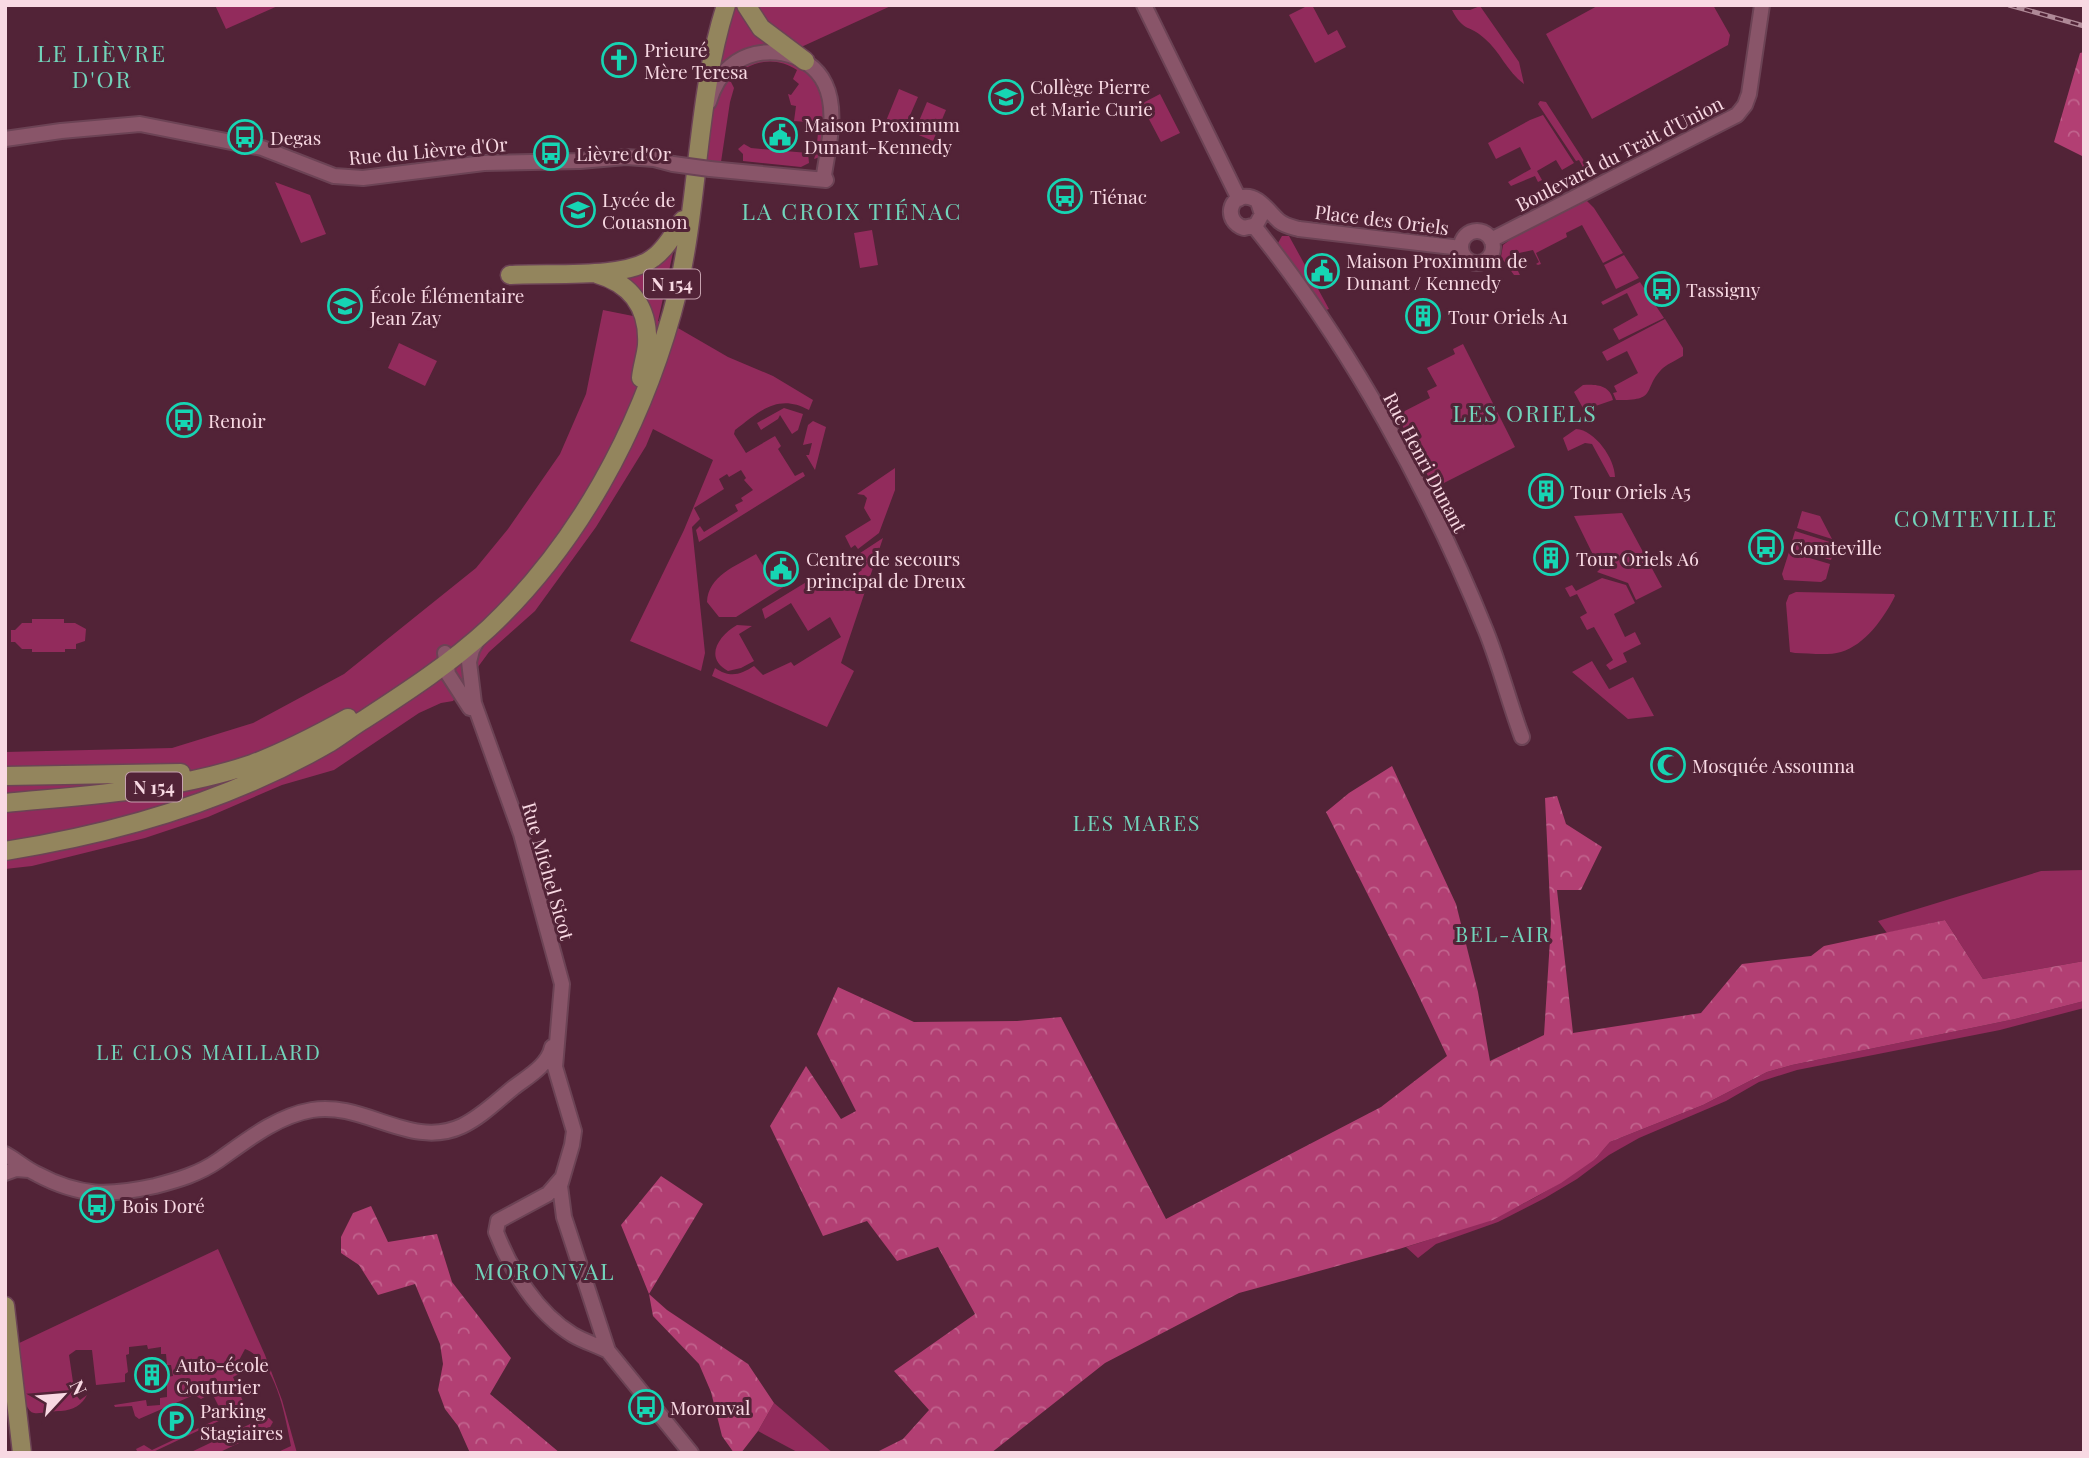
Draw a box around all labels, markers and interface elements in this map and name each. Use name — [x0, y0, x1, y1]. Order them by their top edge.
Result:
place label: Prieuré Mère Teresa — [644, 36, 749, 84]
district label: LE LIÈVRE D'OR — [37, 37, 167, 94]
church icon: Prieuré Mère Teresa — [600, 41, 638, 79]
place label: Collège Pierre et Marie Curie — [1030, 73, 1153, 121]
school or university icon: Collège Pierre et Marie Curie — [987, 78, 1025, 116]
street label: Boulevard du Trait d'Union — [1511, 89, 1728, 217]
place label: Maison Proximum Dunant-Kennedy — [804, 111, 960, 159]
public building icon: Maison Proximum Dunant-Kennedy — [761, 116, 799, 154]
bus stop icon: Degas — [226, 118, 264, 156]
place label: Degas — [270, 124, 321, 150]
street label: Rue du Lièvre d'Or — [347, 130, 509, 170]
bus stop icon: Lièvre d'Or — [532, 134, 570, 172]
place label: Lièvre d'Or — [576, 140, 672, 166]
bus stop icon: Tiénac — [1046, 177, 1084, 215]
place label: Tiénac — [1090, 183, 1147, 209]
place label: Lycée de Couasnon — [602, 186, 688, 234]
school or university icon: Lycée de Couasnon — [559, 191, 597, 229]
district label: LA CROIX TIÉNAC — [742, 195, 962, 226]
street label: Place des Oriels — [1313, 198, 1451, 240]
place label: Maison Proximum de Dunant / Kennedy — [1346, 247, 1527, 295]
public building icon: Maison Proximum de Dunant / Kennedy — [1303, 252, 1341, 290]
road number: N 154 — [644, 270, 700, 298]
bus stop icon: Tassigny — [1643, 270, 1681, 308]
place label: Tassigny — [1686, 276, 1761, 302]
place label: École Élémentaire Jean Zay — [369, 282, 524, 330]
school or university icon: École Élémentaire Jean Zay — [326, 287, 364, 325]
building icon: Tour Oriels A1 — [1404, 297, 1442, 335]
place label: Tour Oriels A1 — [1448, 303, 1568, 329]
street label: Rue Henri Dunant — [1378, 387, 1474, 537]
district label: LES ORIELS — [1452, 397, 1598, 428]
bus stop icon: Renoir — [165, 401, 203, 439]
place label: Renoir — [208, 407, 266, 433]
building icon: Tour Oriels A5 — [1527, 472, 1565, 510]
place label: Tour Oriels A5 — [1570, 478, 1691, 504]
district label: COMTEVILLE — [1894, 502, 2058, 533]
bus stop icon: Comteville — [1747, 528, 1785, 566]
place label: Comteville — [1790, 534, 1882, 560]
building icon: Tour Oriels A6 — [1532, 539, 1570, 577]
place label: Centre de secours principal de Dreux — [806, 545, 966, 593]
place label: Tour Oriels A6 — [1576, 545, 1699, 571]
public building icon: Centre de secours principal de Dreux — [762, 550, 800, 588]
mosque icon: Mosquée Assounna — [1649, 746, 1687, 784]
place label: Mosquée Assounna — [1692, 752, 1855, 778]
road number: N 154 — [126, 772, 182, 802]
street label: Rue Michel Sicot — [517, 799, 581, 943]
district label: LES MARES — [1073, 808, 1201, 836]
district label: BEL-AIR — [1455, 919, 1551, 947]
district label: LE CLOS MAILLARD — [96, 1037, 322, 1065]
bus stop icon: Bois Doré — [78, 1186, 116, 1224]
place label: Bois Doré — [122, 1192, 205, 1218]
district label: MORONVAL — [474, 1255, 616, 1286]
place label: Auto-école Couturier — [175, 1351, 269, 1399]
building icon: Auto-école Couturier — [133, 1356, 171, 1394]
north arrow — [28, 1360, 98, 1430]
text: N — [64, 1375, 94, 1399]
bus stop icon: Moronval — [627, 1388, 665, 1426]
place label: Moronval — [670, 1394, 751, 1420]
place label: Parking Stagiaires — [200, 1397, 283, 1445]
parking icon: Parking Stagiaires — [157, 1402, 195, 1440]

